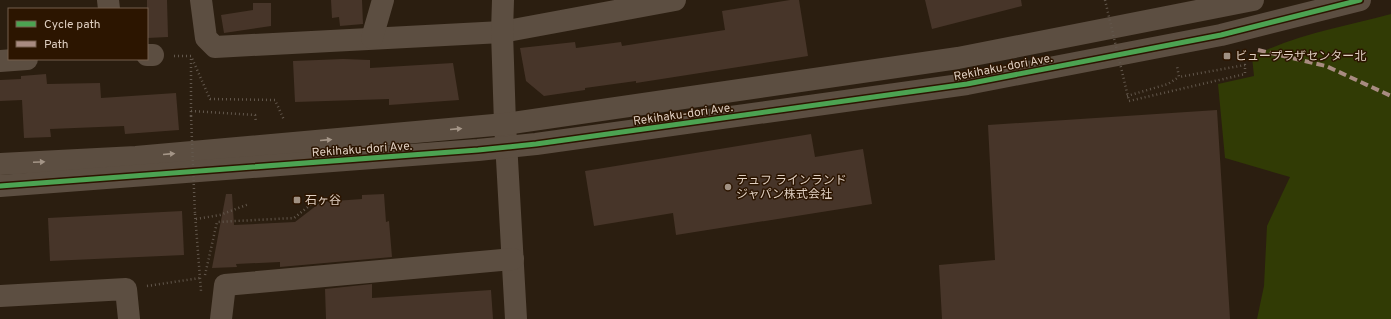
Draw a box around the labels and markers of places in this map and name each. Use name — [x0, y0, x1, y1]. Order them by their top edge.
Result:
place label: ビュープラザセンター北 — [1235, 49, 1366, 65]
marker: ビュープラザセンター北 — [1222, 51, 1232, 61]
place label: テュフ ラインランド ジャパン株式会社 — [736, 173, 847, 203]
marker: テュフ ラインランド ジャパン株式会社 — [723, 182, 733, 192]
place label: 石ヶ谷 — [305, 193, 341, 209]
marker: 石ヶ谷 — [292, 195, 302, 205]

